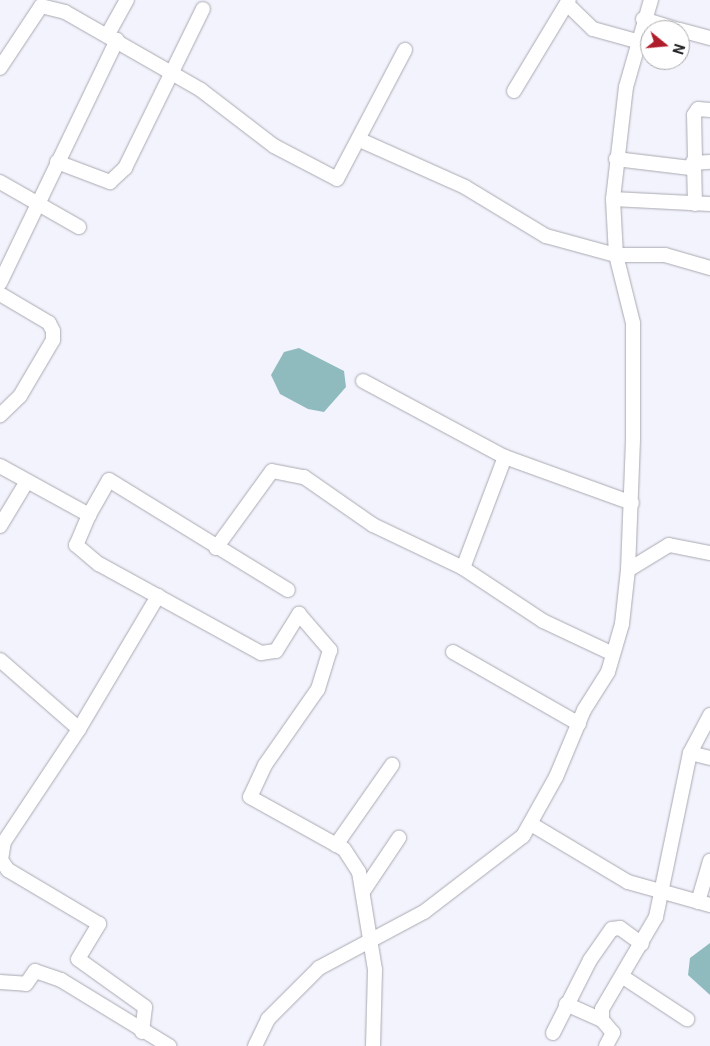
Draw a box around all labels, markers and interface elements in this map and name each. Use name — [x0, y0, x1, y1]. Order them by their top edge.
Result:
north arrow — [640, 20, 690, 70]
text: N — [669, 42, 687, 56]

